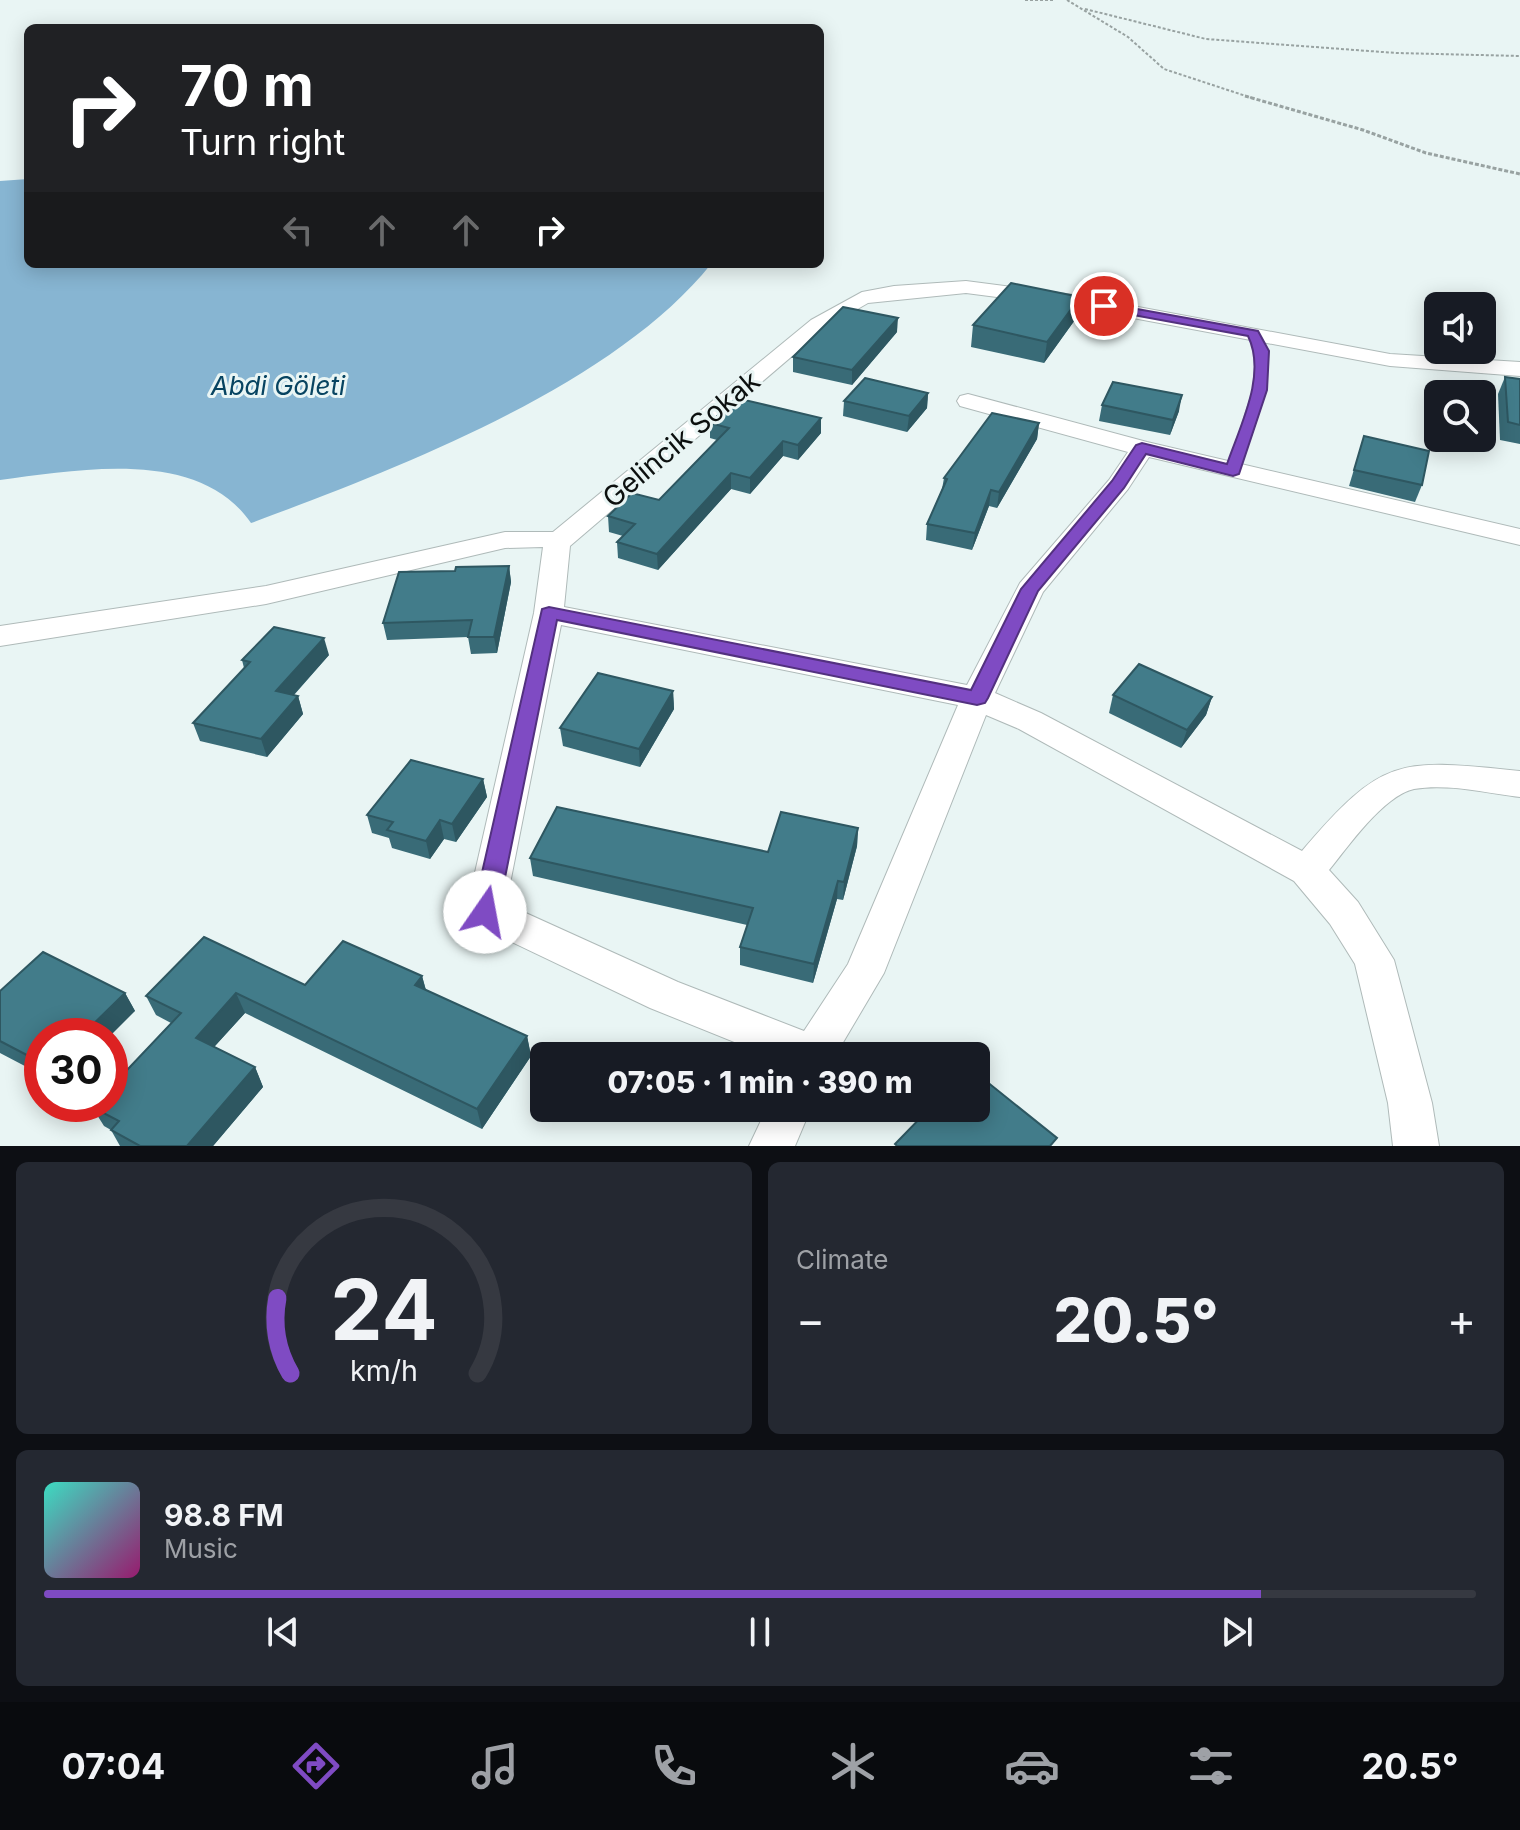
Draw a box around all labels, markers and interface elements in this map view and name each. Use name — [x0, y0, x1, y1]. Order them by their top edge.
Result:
text: 70 m — [180, 52, 314, 120]
icon: right — [48, 56, 152, 160]
text: Turn right — [180, 120, 345, 164]
icon: left — [276, 208, 320, 252]
icon: ahead — [360, 208, 404, 252]
icon: ahead — [444, 208, 488, 252]
icon: right — [528, 208, 572, 252]
pin — [1070, 272, 1138, 340]
icon: arrive — [1082, 284, 1126, 328]
map controls — [1424, 292, 1496, 452]
button: sound — [1424, 292, 1496, 364]
street label: Gelincik Sokak — [596, 363, 766, 515]
water label: Abdi Göleti — [210, 370, 346, 401]
button: search — [1424, 380, 1496, 452]
position arrow — [443, 870, 527, 954]
speed limit sign: 30 — [24, 1018, 128, 1122]
text: 07:05 · 1 min · 390 m — [608, 1064, 912, 1100]
text: Climate — [796, 1244, 888, 1275]
text: 24 — [330, 1259, 438, 1360]
text: 20.5° — [1053, 1284, 1219, 1356]
text: − — [796, 1293, 825, 1347]
text: + — [1447, 1293, 1476, 1347]
text: km/h — [350, 1353, 418, 1388]
text: 98.8 FM — [164, 1497, 284, 1533]
text: Music — [164, 1533, 238, 1564]
icon: previous — [261, 1610, 305, 1654]
icon: pause — [738, 1610, 782, 1654]
icon: next — [1215, 1610, 1259, 1654]
icon: directions — [288, 1738, 344, 1794]
icon: music — [467, 1738, 523, 1794]
icon: phone — [646, 1738, 702, 1794]
icon: climate — [825, 1738, 881, 1794]
icon: car — [1004, 1738, 1060, 1794]
icon: filters — [1183, 1738, 1239, 1794]
text: 07:04 — [61, 1744, 165, 1788]
text: 20.5° — [1361, 1744, 1458, 1788]

